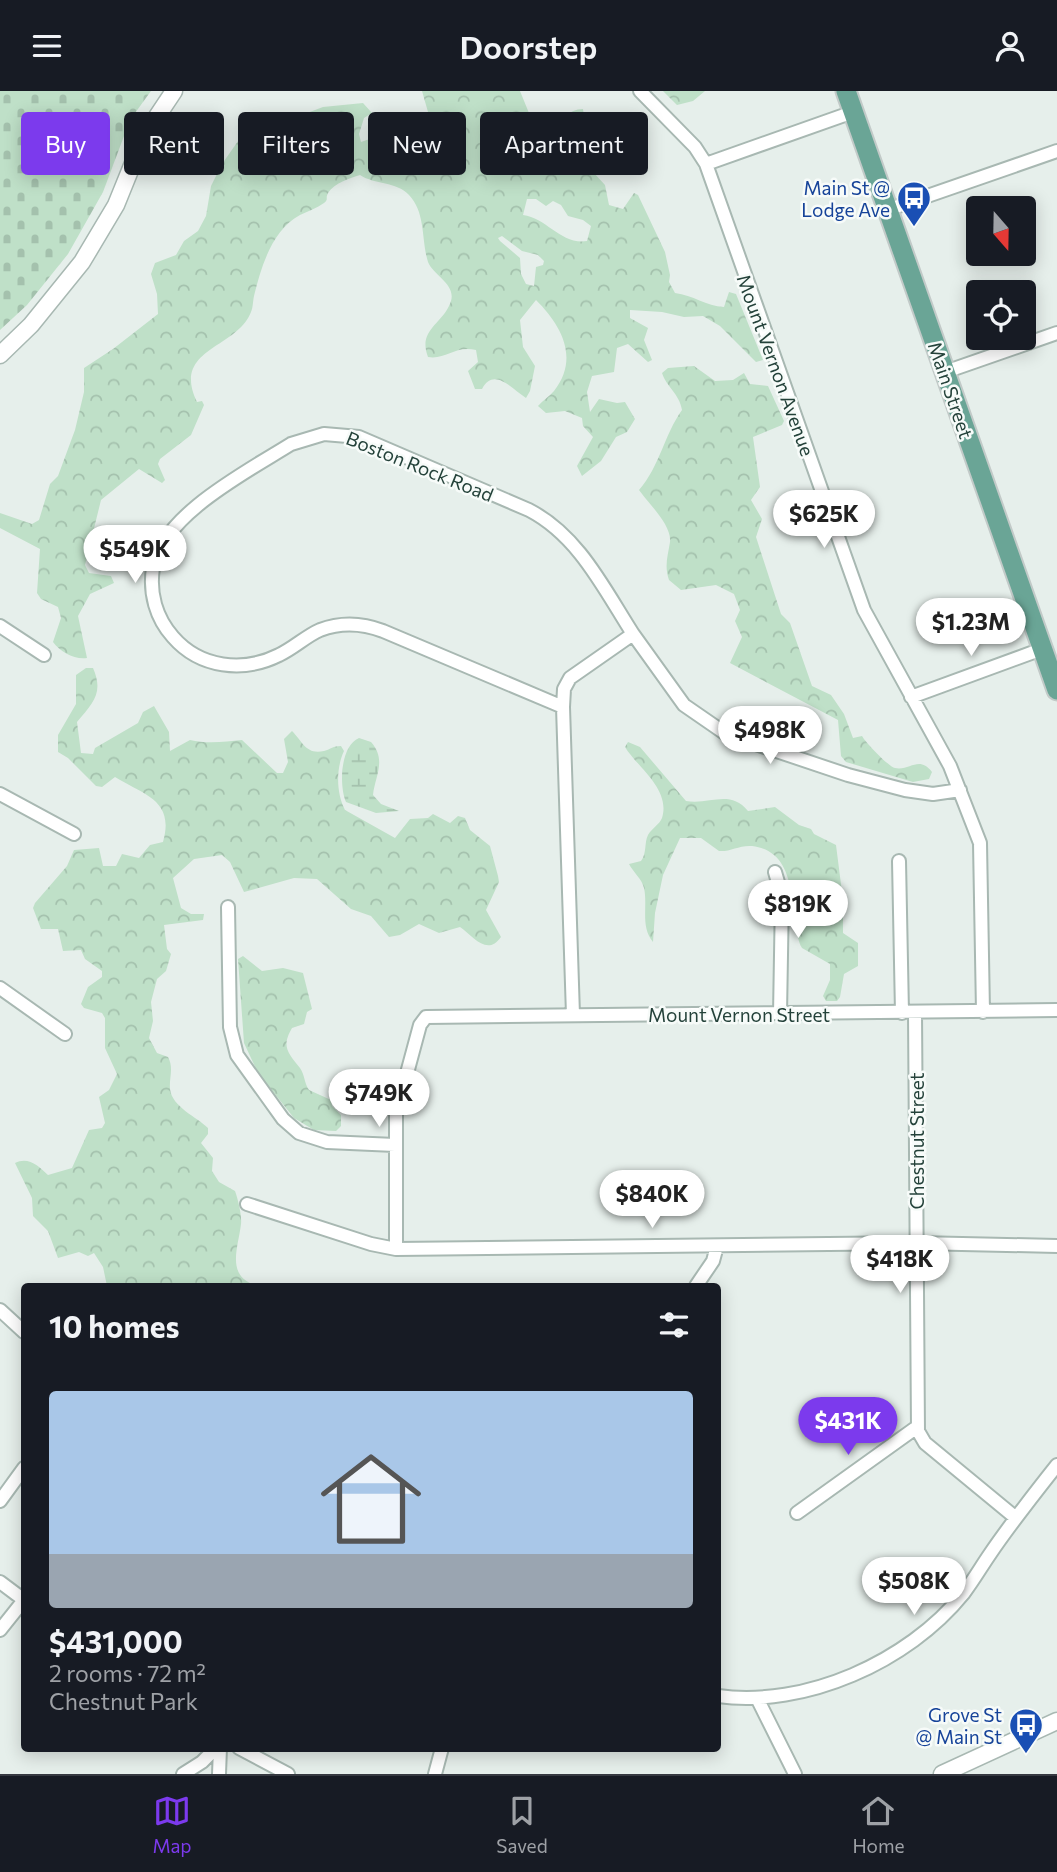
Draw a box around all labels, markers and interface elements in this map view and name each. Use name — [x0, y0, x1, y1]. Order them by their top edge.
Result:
text: Doorstep — [460, 26, 598, 66]
icon: menu — [28, 27, 66, 65]
icon: person — [991, 27, 1029, 65]
chip: Buy — [21, 112, 110, 175]
chip: Rent — [124, 112, 224, 175]
chip: Filters — [238, 112, 354, 175]
chip: New — [368, 112, 466, 175]
chip: Apartment — [480, 112, 648, 175]
place label: Main St @ Lodge Ave — [801, 176, 890, 221]
bus stop icon: Main St @ Lodge Ave — [895, 179, 933, 228]
north arrow — [966, 196, 1036, 266]
map controls — [966, 196, 1036, 350]
street label: Mount Vernon Avenue — [732, 271, 820, 459]
button: locate — [966, 280, 1036, 350]
street label: Main Street — [924, 338, 978, 442]
street label: Boston Rock Road — [343, 426, 497, 506]
pin: $625K — [775, 491, 873, 550]
text: $625K — [789, 499, 859, 527]
pin: $549K — [86, 525, 184, 585]
text: $549K — [100, 534, 171, 562]
pin: $1.23M — [914, 599, 1028, 658]
text: $1.23M — [932, 607, 1010, 635]
pin: $498K — [721, 707, 819, 766]
text: $498K — [734, 715, 806, 743]
pin: $819K — [749, 881, 847, 940]
text: $819K — [764, 889, 832, 917]
street label: Mount Vernon Street — [648, 1003, 830, 1026]
pin: $749K — [330, 1069, 428, 1129]
street label: Chestnut Street — [905, 1072, 928, 1209]
text: $749K — [345, 1078, 413, 1106]
pin: $840K — [603, 1171, 701, 1230]
text: $840K — [616, 1179, 688, 1207]
pin: $418K — [851, 1235, 949, 1295]
text: $418K — [866, 1244, 934, 1272]
icon: filters — [655, 1306, 693, 1344]
text: 10 homes — [49, 1307, 179, 1344]
pin: $431K — [799, 1397, 897, 1457]
text: $431K — [814, 1406, 882, 1434]
icon: home — [308, 1436, 434, 1562]
pin: $508K — [865, 1557, 963, 1617]
text: $508K — [878, 1566, 950, 1594]
text: $431,000 — [49, 1622, 183, 1659]
text: 2 rooms · 72 m² — [49, 1659, 206, 1687]
text: Chestnut Park — [49, 1687, 198, 1715]
place label: Grove St @ Main St — [916, 1703, 1002, 1748]
bus stop icon: Grove St @ Main St — [1007, 1706, 1045, 1755]
tab: Map — [152, 1792, 192, 1857]
tab: Saved — [496, 1792, 548, 1857]
tab: Home — [852, 1792, 905, 1857]

